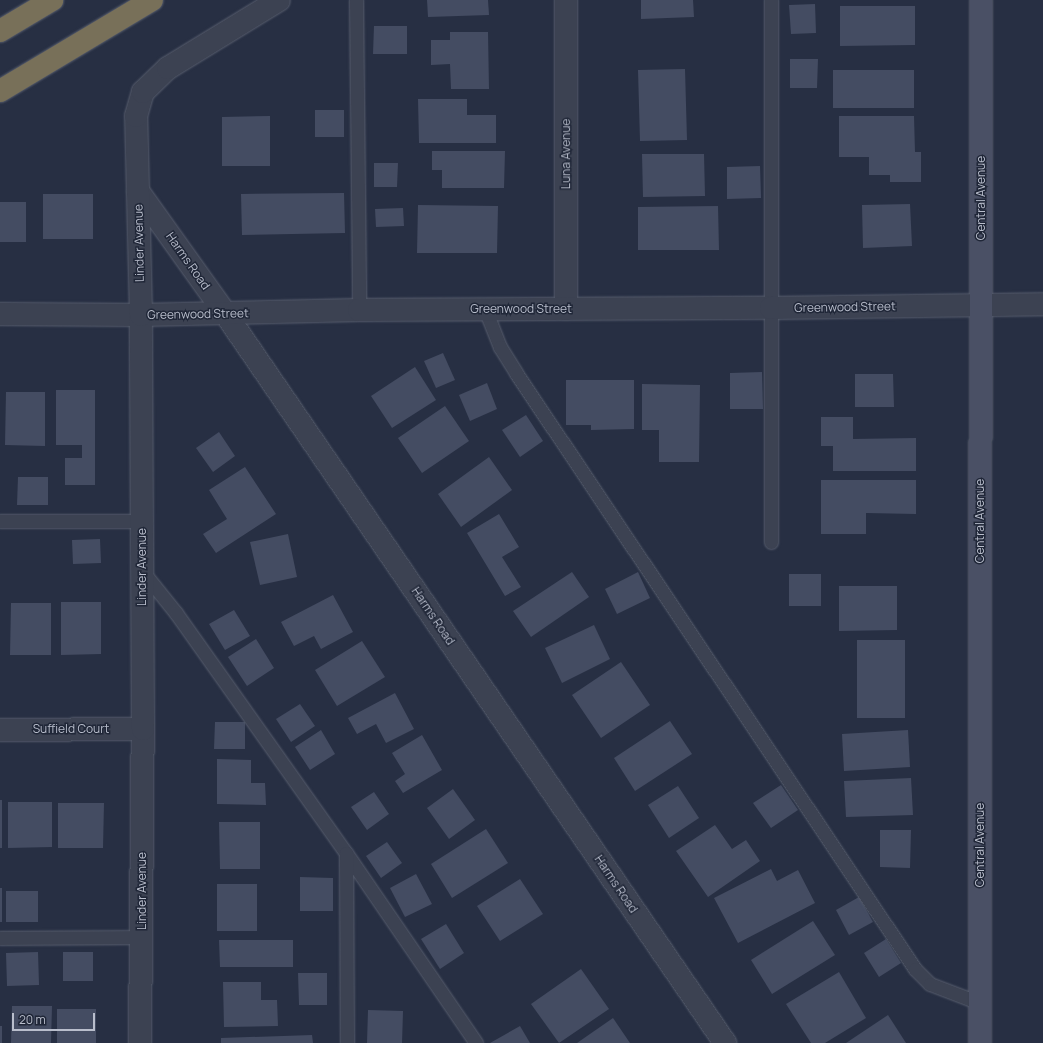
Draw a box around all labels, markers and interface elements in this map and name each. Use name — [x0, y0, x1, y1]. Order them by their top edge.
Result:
street label: Luna Avenue — [559, 119, 573, 189]
street label: Central Avenue — [974, 156, 988, 240]
street label: Linder Avenue — [131, 204, 147, 282]
street label: Harms Road — [163, 230, 213, 292]
street label: Greenwood Street — [794, 299, 896, 315]
street label: Greenwood Street — [470, 302, 572, 316]
street label: Greenwood Street — [147, 306, 249, 322]
street label: Central Avenue — [973, 479, 987, 563]
street label: Linder Avenue — [135, 528, 149, 606]
street label: Harms Road — [408, 584, 458, 648]
street label: Suffield Court — [33, 722, 109, 736]
street label: Central Avenue — [973, 803, 987, 887]
street label: Linder Avenue — [135, 852, 149, 930]
street label: Harms Road — [591, 852, 641, 916]
scale bar — [14, 1005, 97, 1031]
text: 20 m — [19, 1011, 46, 1028]

